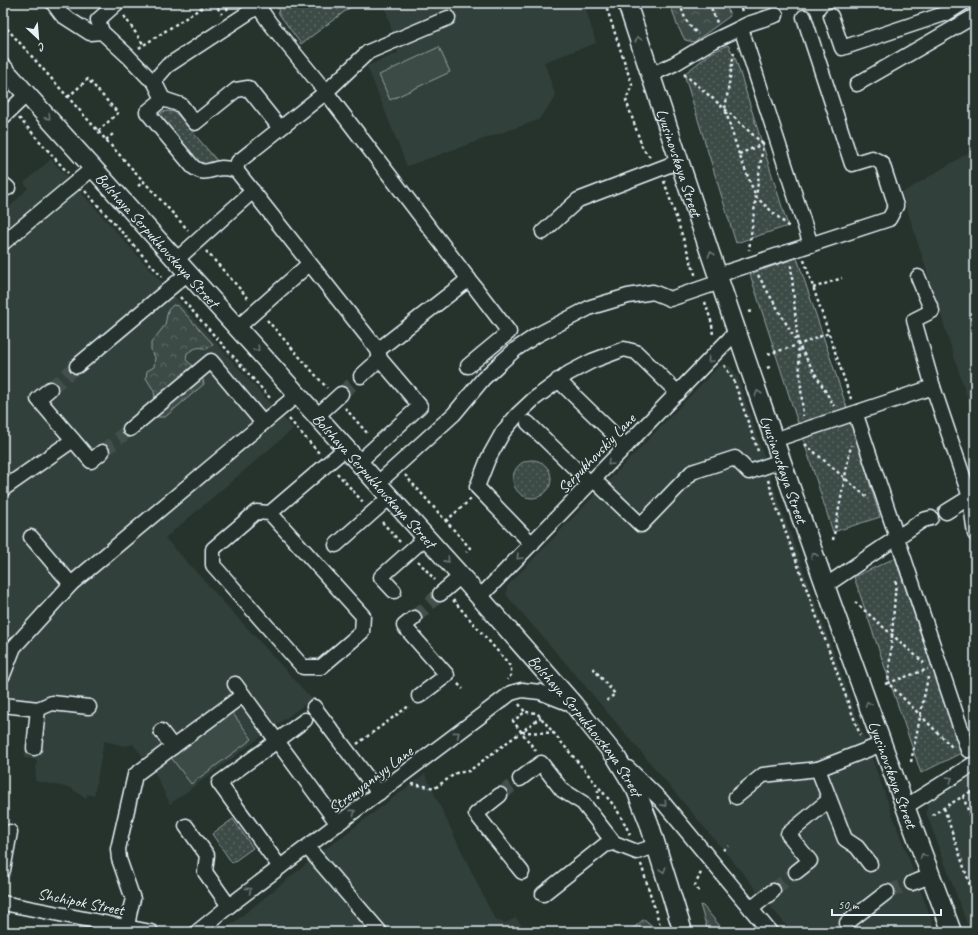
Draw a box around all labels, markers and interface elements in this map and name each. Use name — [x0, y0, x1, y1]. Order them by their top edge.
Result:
north arrow — [18, 18, 58, 58]
one-way arrow — [635, 36, 643, 43]
text: С — [35, 40, 48, 55]
street label: Lyusinovskaya Street — [651, 106, 707, 221]
one-way arrow — [43, 113, 50, 120]
street label: Bolshaya Serpukhovskaya Street — [91, 168, 225, 314]
one-way arrow — [707, 251, 716, 258]
one-way arrow — [252, 344, 259, 352]
one-way arrow — [707, 355, 714, 362]
one-way arrow — [754, 390, 762, 397]
street label: Serpukhovskiy Lane — [553, 408, 641, 498]
street label: Bolshaya Serpukhovskaya Street — [308, 409, 442, 555]
street label: Lyusinovskaya Street — [755, 413, 812, 528]
one-way arrow — [607, 458, 614, 466]
one-way arrow — [516, 552, 524, 560]
one-way arrow — [811, 552, 819, 559]
one-way arrow — [442, 555, 450, 563]
street label: Bolshaya Serpukhovskaya Street — [524, 651, 647, 802]
one-way arrow — [864, 701, 872, 708]
street label: Lyusinovskaya Street — [864, 718, 922, 833]
one-way arrow — [453, 731, 460, 739]
street label: Stremyannyy Lane — [324, 740, 418, 818]
one-way arrow — [946, 776, 953, 784]
one-way arrow — [659, 799, 666, 807]
one-way arrow — [349, 810, 356, 817]
one-way arrow — [920, 853, 928, 860]
one-way arrow — [658, 866, 667, 873]
street label: Shchipok Street — [36, 884, 127, 920]
one-way arrow — [245, 888, 252, 895]
scale bar — [832, 891, 941, 917]
text: 50 m — [838, 897, 860, 913]

